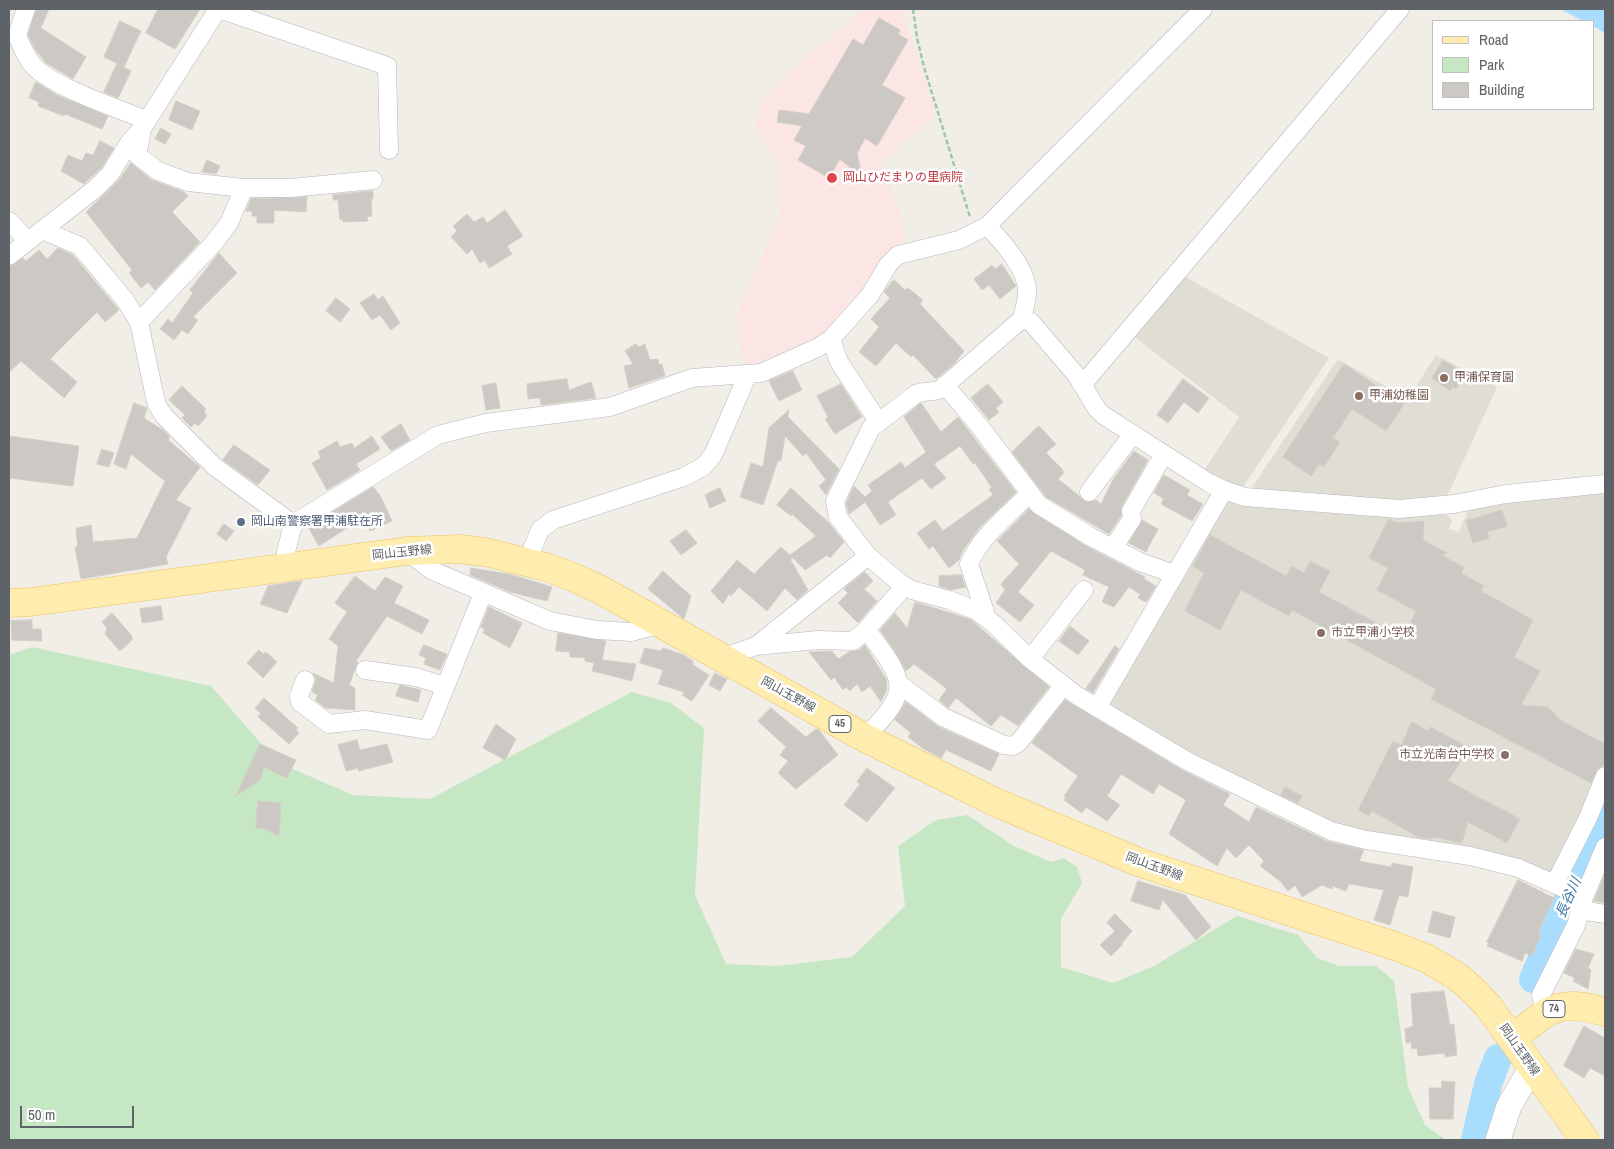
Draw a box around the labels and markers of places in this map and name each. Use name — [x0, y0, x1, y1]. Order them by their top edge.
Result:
marker: 岡山ひだまりの里病院 — [825, 171, 839, 185]
place label: 岡山ひだまりの里病院 — [843, 171, 963, 185]
place label: 甲浦保育園 — [1454, 371, 1514, 385]
marker: 甲浦保育園 — [1438, 372, 1450, 384]
place label: 甲浦幼稚園 — [1369, 389, 1429, 403]
marker: 甲浦幼稚園 — [1353, 390, 1365, 402]
place label: 岡山南警察署甲浦駐在所 — [251, 515, 383, 529]
marker: 岡山南警察署甲浦駐在所 — [235, 516, 247, 528]
place label: 市立甲浦小学校 — [1331, 626, 1415, 640]
marker: 市立甲浦小学校 — [1315, 627, 1327, 639]
place label: 市立光南台中学校 — [1399, 748, 1495, 762]
marker: 市立光南台中学校 — [1499, 749, 1511, 761]

